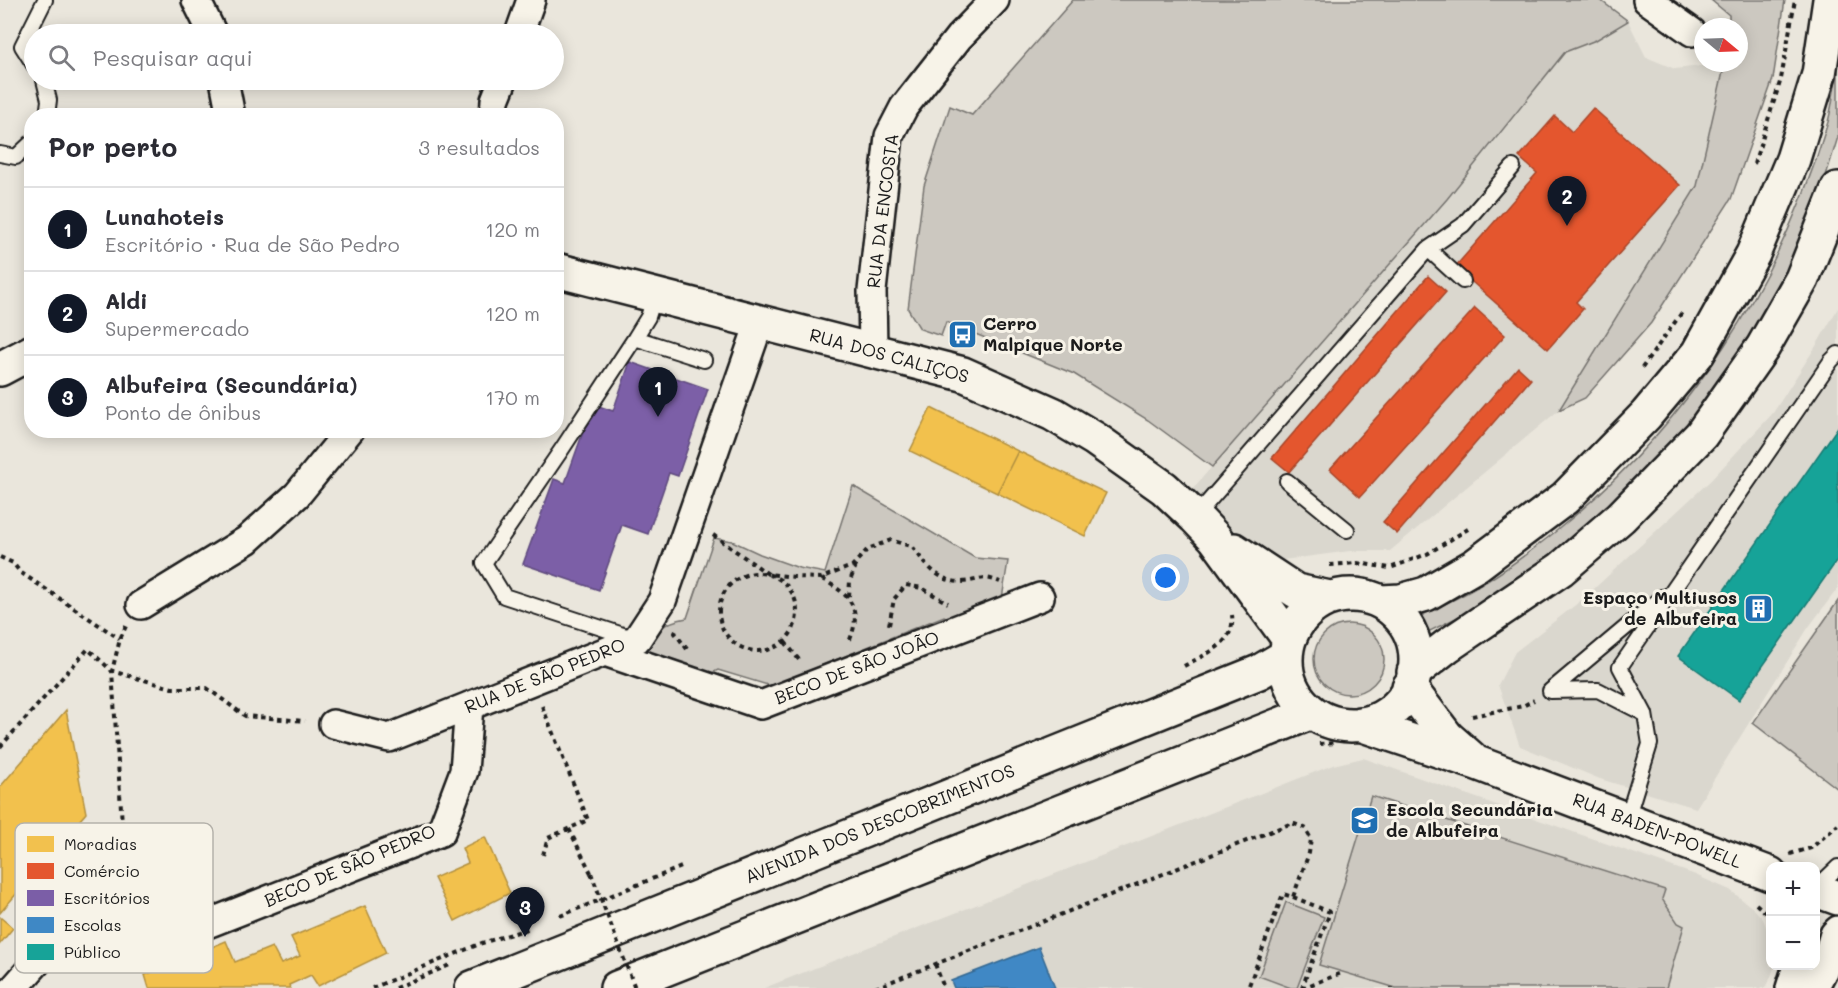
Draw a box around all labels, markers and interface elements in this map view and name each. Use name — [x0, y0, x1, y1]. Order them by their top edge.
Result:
north arrow — [1694, 18, 1748, 72]
search box — [24, 24, 564, 90]
icon: search — [45, 41, 78, 74]
text: Pesquisar aqui — [93, 43, 253, 72]
text: Por perto — [48, 130, 177, 164]
street label: RUA DA ENCOSTA — [861, 132, 903, 290]
text: 3 resultados — [418, 134, 540, 160]
pin: 2 — [1548, 176, 1586, 226]
text: Lunahoteis — [105, 202, 224, 231]
text: 1 — [63, 216, 72, 242]
text: 120 m — [485, 216, 540, 242]
text: Escritório · Rua de São Pedro — [105, 231, 400, 257]
text: Aldi — [105, 286, 148, 315]
text: 2 — [62, 300, 73, 326]
text: 120 m — [485, 300, 540, 326]
place label: Cerro Malpique Norte — [983, 311, 1123, 356]
text: Supermercado — [105, 315, 249, 341]
bus stop icon: Cerro Malpique Norte — [946, 318, 978, 350]
street label: RUA DOS CALIÇOS — [807, 322, 972, 388]
pin: 1 — [638, 368, 678, 417]
text: Albufeira (Secundária) — [105, 370, 357, 399]
text: 3 — [62, 384, 74, 410]
text: 170 m — [485, 384, 540, 410]
text: Ponto de ônibus — [105, 399, 261, 425]
your location — [1151, 563, 1180, 592]
place label: Espaço Multiusos de Albufeira — [1583, 585, 1737, 630]
building icon: Espaço Multiusos de Albufeira — [1742, 592, 1774, 624]
street label: BECO DE SÃO JOÃO — [771, 625, 942, 710]
street label: RUA DE SÃO PEDRO — [461, 632, 629, 718]
street label: AVENIDA DOS DESCOBRIMENTOS — [741, 758, 1018, 888]
street label: RUA BADEN-POWELL — [1569, 787, 1746, 874]
place label: Escola Secundária de Albufeira — [1386, 797, 1553, 842]
school or university icon: Escola Secundária de Albufeira — [1349, 804, 1381, 836]
street label: BECO DE SÃO PEDRO — [260, 818, 439, 912]
legend — [15, 823, 213, 973]
text: Moradias — [64, 833, 137, 854]
text: Comércio — [64, 860, 139, 881]
map controls — [1766, 862, 1820, 970]
button: + — [1766, 862, 1820, 916]
text: Escritórios — [64, 887, 150, 908]
pin: 3 — [506, 888, 544, 937]
text: Escolas — [64, 914, 122, 935]
button: − — [1766, 916, 1820, 970]
text: Público — [64, 941, 121, 962]

